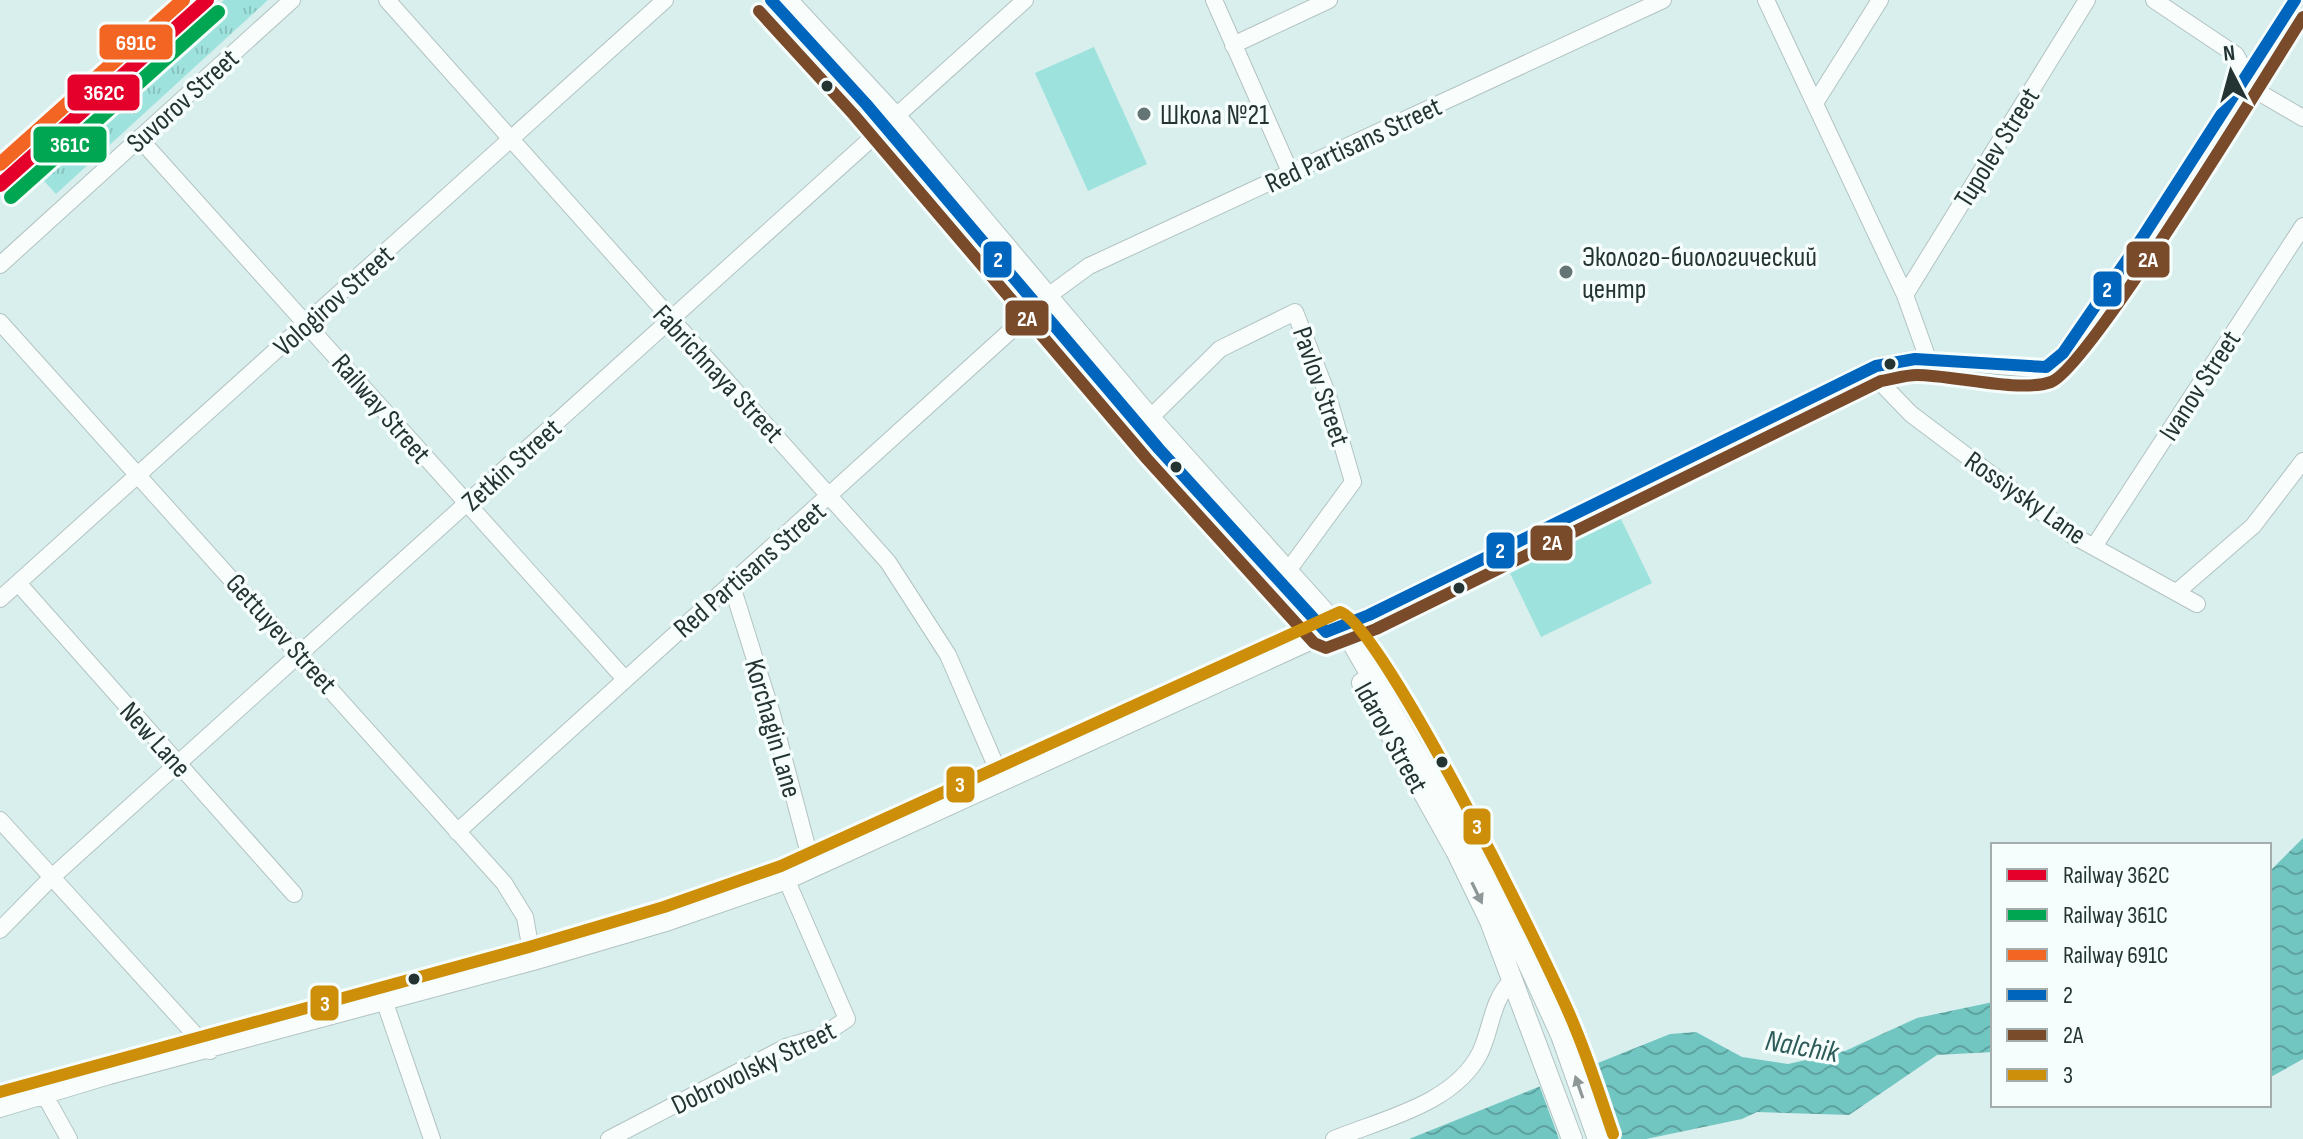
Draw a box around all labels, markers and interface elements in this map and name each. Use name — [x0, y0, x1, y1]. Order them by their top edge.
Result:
line badge: 691С — [98, 23, 174, 61]
text: 691С — [116, 30, 156, 57]
north arrow — [2191, 32, 2271, 112]
text: N — [2222, 40, 2236, 68]
street label: Suvorov Street — [120, 42, 246, 160]
line badge: 362С — [66, 73, 141, 112]
unlabelled marker — [819, 78, 835, 94]
text: 362С — [83, 80, 125, 107]
street label: Tupolev Street — [1948, 82, 2047, 214]
street label: Red Partisans Street — [1260, 90, 1447, 201]
place label: Школа №21 — [1160, 99, 1269, 132]
marker: Школа №21 — [1135, 105, 1153, 123]
line badge: 361С — [32, 125, 108, 164]
text: 361С — [50, 132, 90, 159]
street label: Vologirov Street — [267, 239, 401, 364]
line badge: 2 — [982, 240, 1013, 279]
line badge: 2А — [2125, 240, 2171, 279]
place label: Эколого-биологический центр — [1582, 241, 1817, 306]
text: 2 — [993, 247, 1003, 274]
text: 2А — [2138, 247, 2159, 274]
marker: Эколого-биологический центр — [1557, 263, 1575, 281]
line badge: 2 — [2092, 270, 2123, 308]
text: 2 — [2102, 277, 2112, 304]
street label: Fabrichnaya Street — [646, 298, 790, 450]
line badge: 2А — [1004, 299, 1050, 337]
text: 2А — [1017, 306, 1038, 333]
street label: Pavlov Street — [1285, 323, 1356, 450]
street label: Ivanov Street — [2152, 325, 2248, 447]
street label: Railway Street — [324, 348, 437, 470]
unlabelled marker — [1882, 356, 1898, 372]
street label: Zetkin Street — [456, 412, 568, 518]
street label: Rossiysky Lane — [1958, 444, 2092, 552]
unlabelled marker — [1168, 459, 1184, 475]
street label: Red Partisans Street — [667, 495, 833, 645]
line badge: 2А — [1529, 524, 1574, 562]
text: 2А — [1542, 530, 1563, 557]
line badge: 2 — [1485, 531, 1516, 570]
text: 2 — [1495, 538, 1505, 565]
street label: Gettuyev Street — [218, 567, 343, 701]
unlabelled marker — [1451, 580, 1467, 596]
street label: Korchagin Lane — [737, 655, 808, 801]
street label: Idarov Street — [1347, 677, 1435, 799]
street label: New Lane — [113, 696, 197, 784]
unlabelled marker — [1434, 754, 1450, 770]
line badge: 3 — [945, 765, 976, 804]
text: 3 — [955, 772, 965, 799]
line badge: 3 — [1462, 807, 1492, 846]
text: 3 — [1472, 814, 1482, 841]
legend — [1991, 843, 2271, 1107]
text: Railway 362С — [2063, 861, 2170, 890]
one-way arrow — [1470, 882, 1483, 905]
text: Railway 361С — [2063, 901, 2168, 930]
text: Railway 691С — [2063, 941, 2168, 970]
unlabelled marker — [406, 971, 422, 987]
text: 2 — [2063, 981, 2073, 1010]
line badge: 3 — [309, 984, 340, 1022]
text: 3 — [320, 991, 330, 1018]
street label: Dobrovolsky Street — [666, 1014, 841, 1122]
text: 2А — [2063, 1021, 2084, 1050]
water label: Nalchik — [1762, 1023, 1842, 1071]
text: 3 — [2063, 1061, 2073, 1090]
one-way arrow — [1572, 1075, 1584, 1099]

